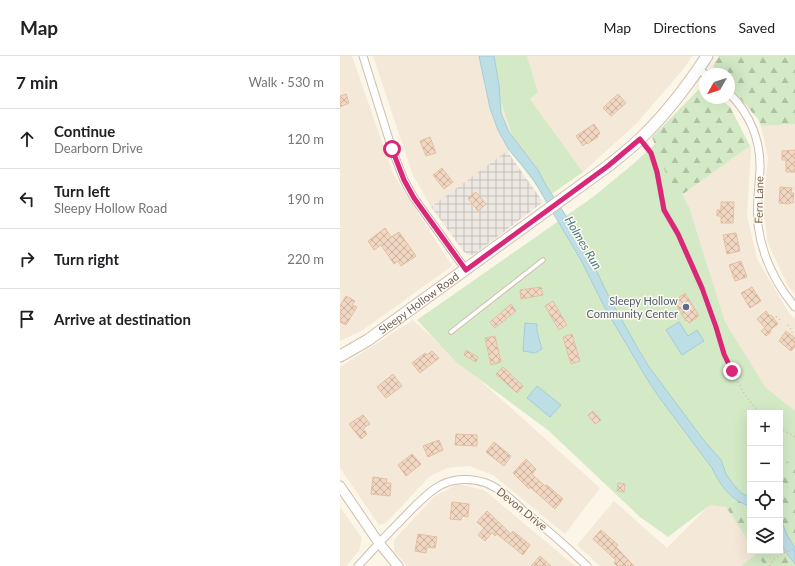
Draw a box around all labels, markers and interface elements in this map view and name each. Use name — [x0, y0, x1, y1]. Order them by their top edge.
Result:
text: Map — [20, 16, 58, 39]
text: Map — [604, 19, 631, 36]
text: Directions — [653, 19, 716, 36]
text: Saved — [738, 19, 775, 36]
north arrow — [699, 68, 735, 104]
text: 7 min — [16, 72, 58, 93]
text: Walk · 530 m — [248, 74, 324, 90]
text: Continue — [54, 122, 115, 140]
icon: ahead — [16, 128, 38, 150]
text: 120 m — [287, 131, 324, 147]
text: Dearborn Drive — [54, 140, 143, 156]
route start — [383, 140, 401, 158]
street label: Fern Lane — [752, 176, 765, 224]
text: Turn left — [54, 182, 110, 200]
icon: left — [16, 188, 38, 210]
text: 190 m — [287, 191, 324, 207]
text: Sleepy Hollow Road — [54, 200, 167, 216]
water label: Holmes Run — [562, 213, 605, 272]
icon: right — [16, 248, 38, 270]
text: Turn right — [54, 250, 119, 268]
text: 220 m — [287, 251, 324, 267]
street label: Sleepy Hollow Road — [376, 269, 461, 336]
place label: Sleepy Hollow Community Center — [587, 294, 678, 320]
marker: Sleepy Hollow Community Center — [681, 302, 691, 312]
icon: arrive — [16, 308, 38, 330]
text: Arrive at destination — [54, 310, 191, 328]
route end — [723, 362, 741, 380]
map controls — [747, 410, 783, 554]
button: + — [747, 410, 783, 446]
button: − — [747, 446, 783, 482]
button: locate — [747, 482, 783, 518]
street label: Devon Drive — [495, 484, 550, 533]
button: layers — [747, 518, 783, 554]

